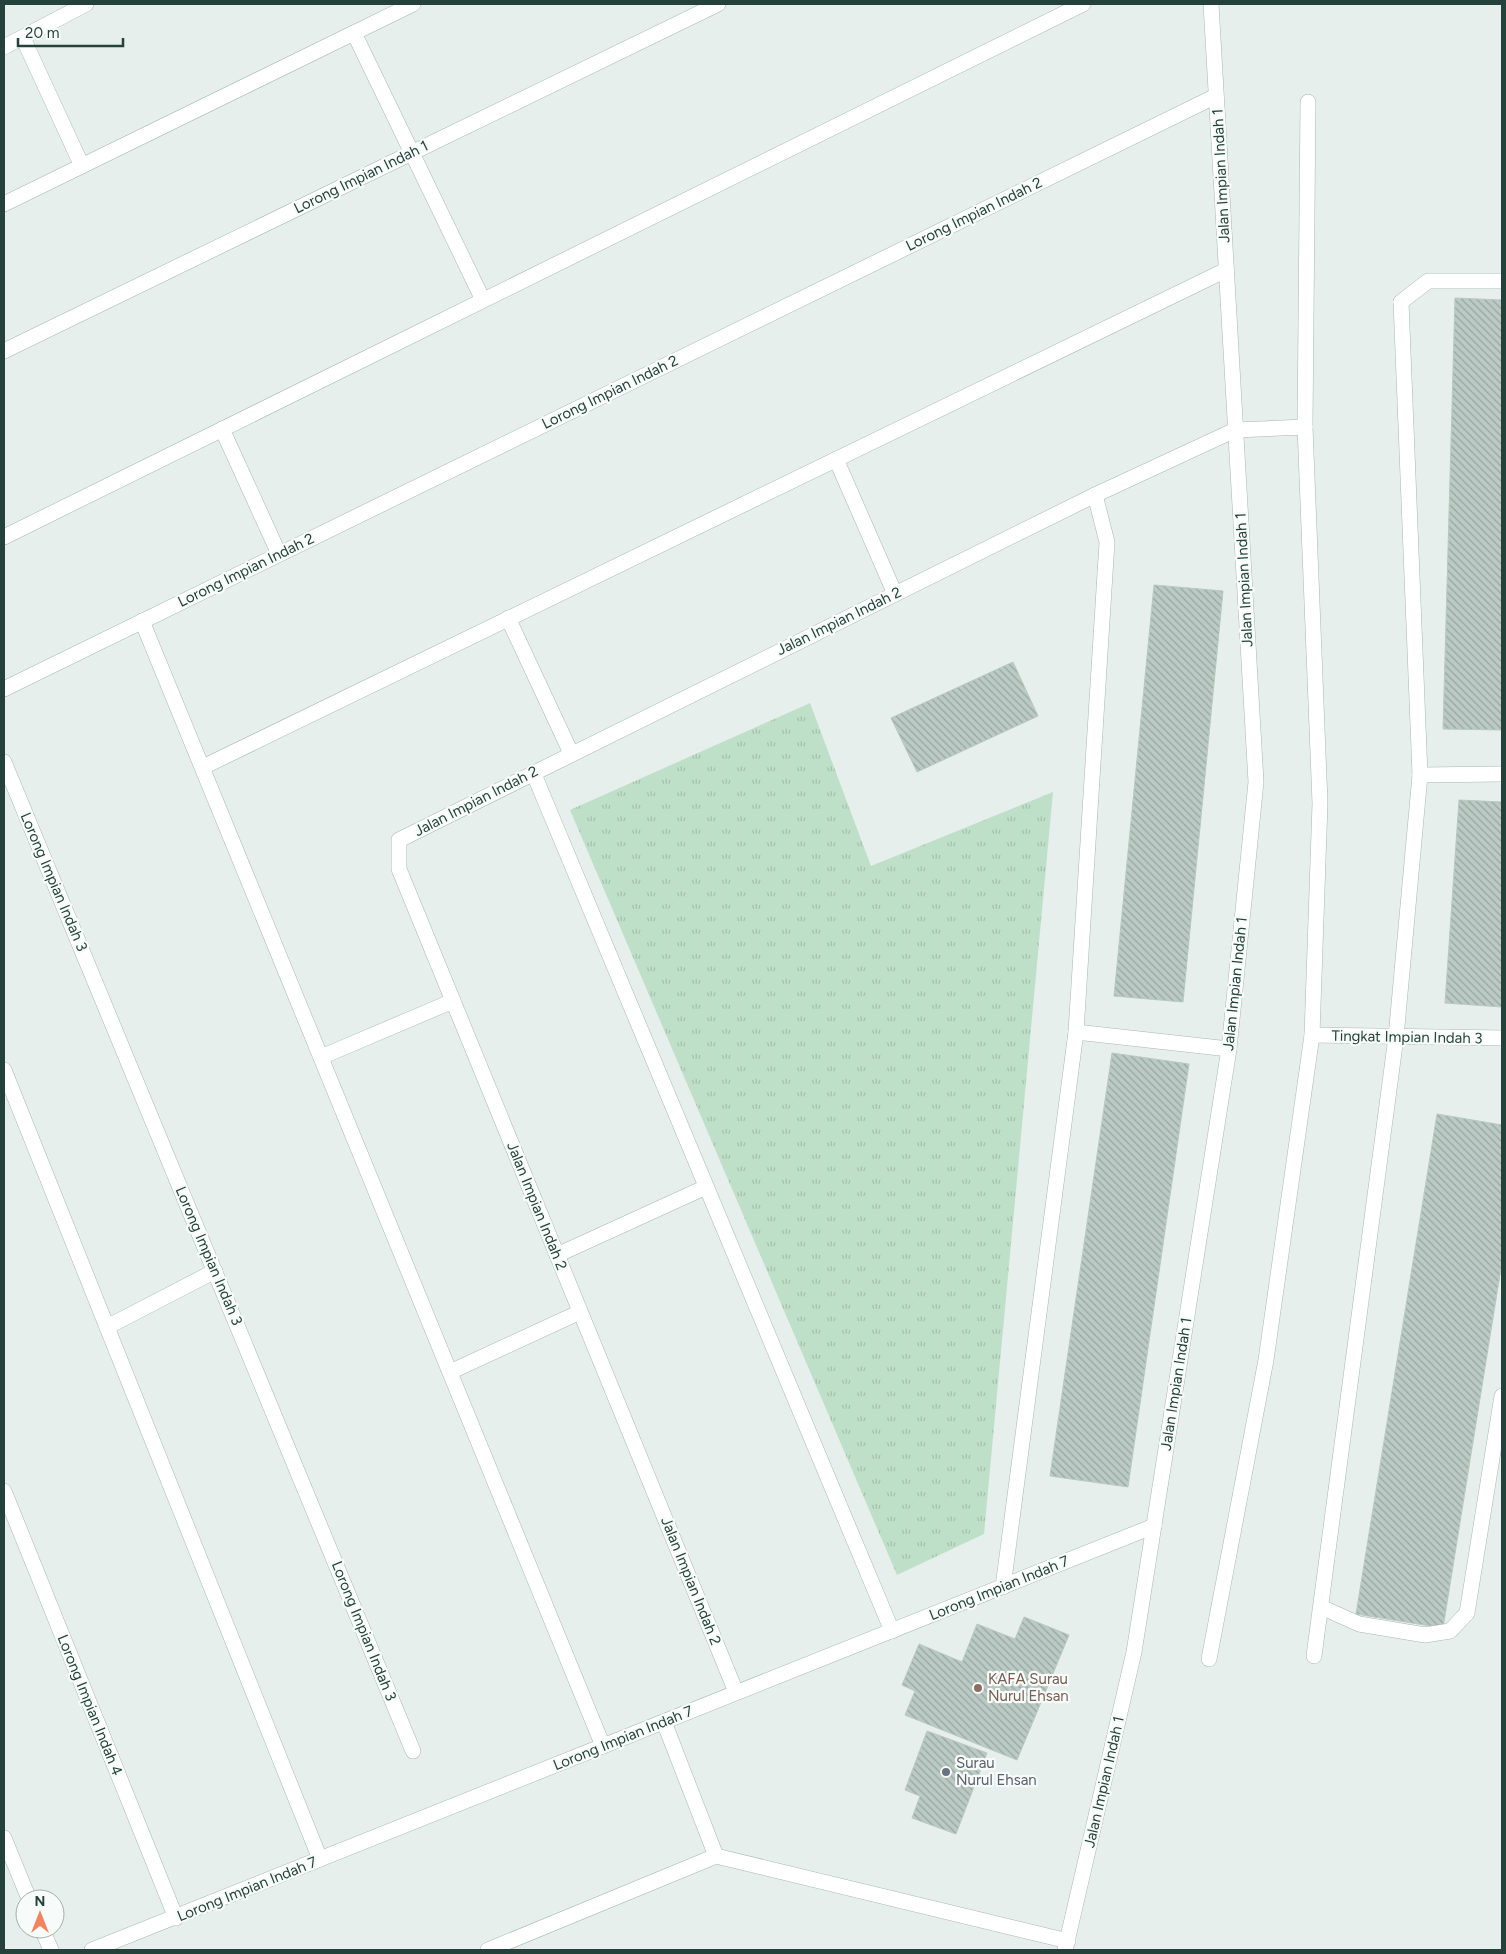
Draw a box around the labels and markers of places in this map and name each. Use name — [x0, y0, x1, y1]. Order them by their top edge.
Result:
place label: KAFA Surau Nurul Ehsan — [988, 1670, 1069, 1705]
marker: KAFA Surau Nurul Ehsan — [972, 1682, 984, 1694]
place label: Surau Nurul Ehsan — [956, 1754, 1037, 1789]
marker: Surau Nurul Ehsan — [940, 1766, 952, 1778]

